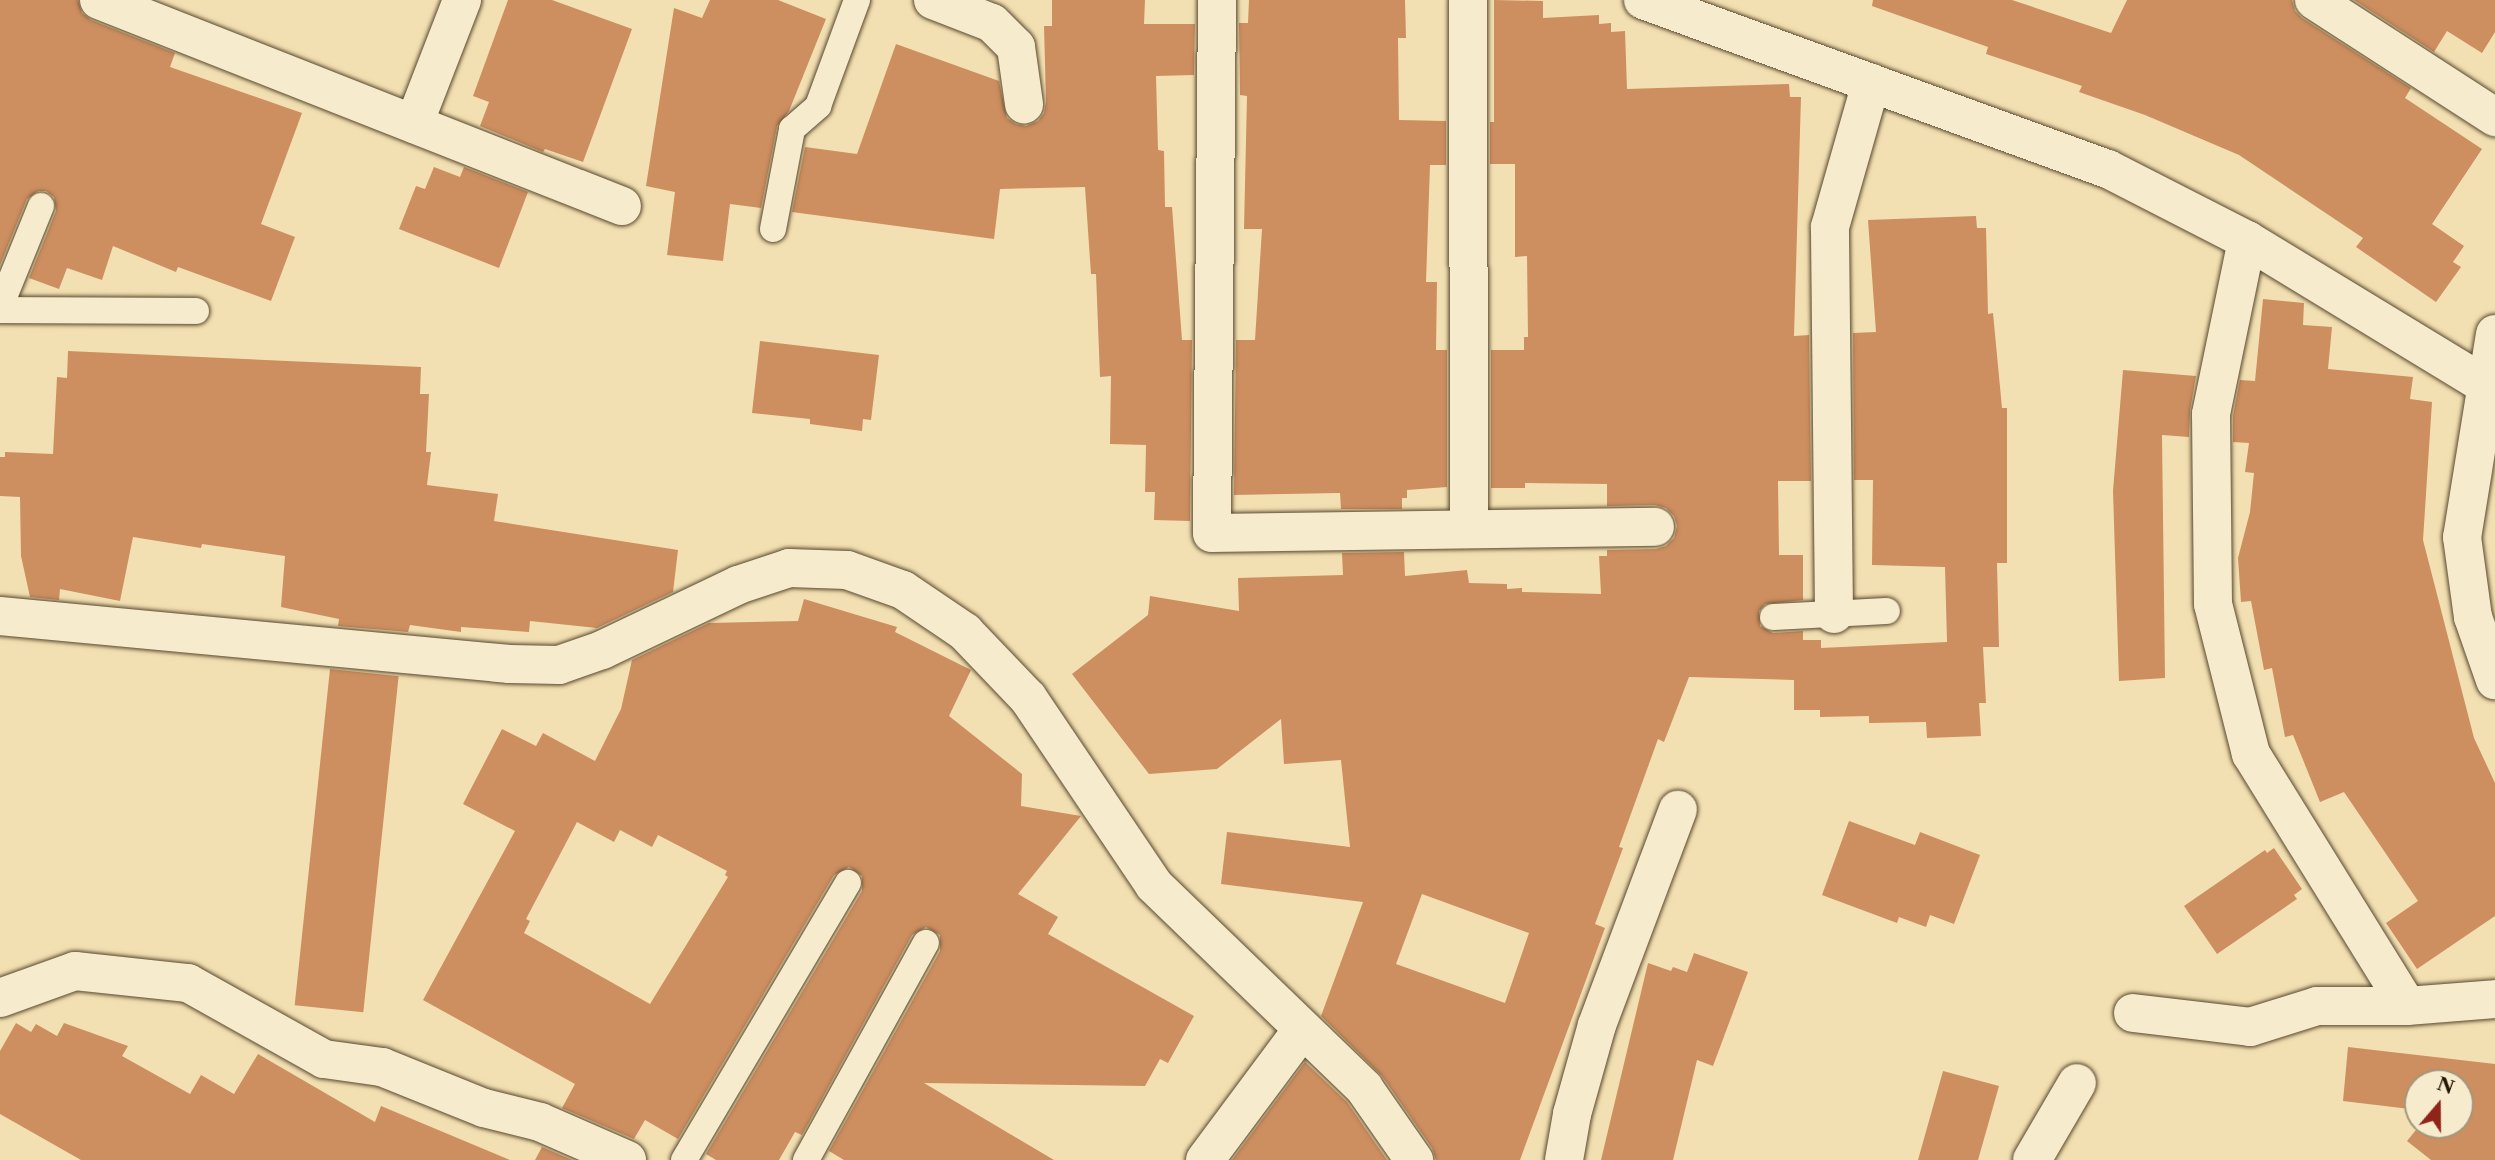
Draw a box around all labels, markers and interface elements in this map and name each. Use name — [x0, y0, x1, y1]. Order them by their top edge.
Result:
north arrow — [2404, 1069, 2474, 1139]
text: N — [2434, 1072, 2457, 1099]

